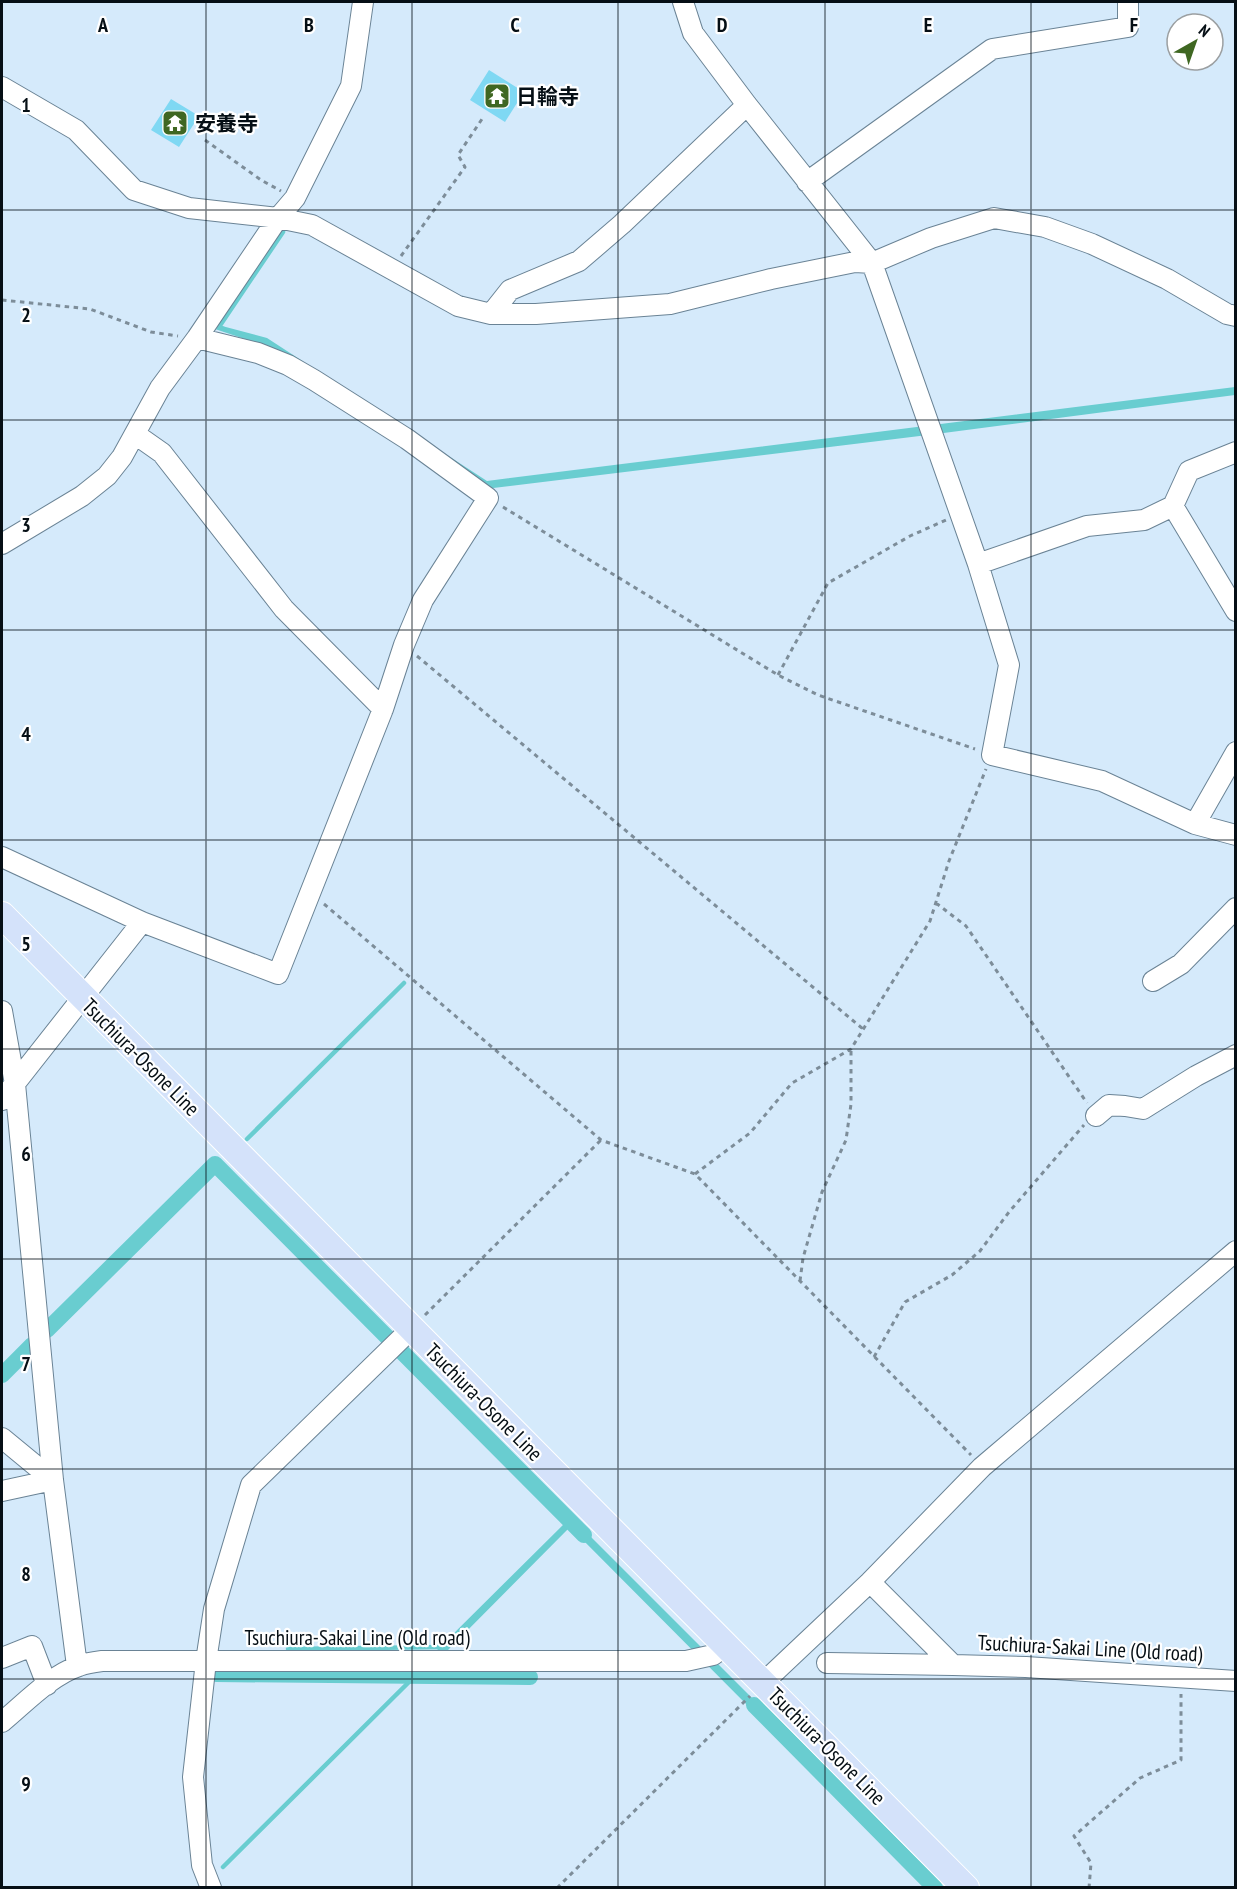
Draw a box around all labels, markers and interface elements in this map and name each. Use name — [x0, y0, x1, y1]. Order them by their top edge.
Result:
text: A — [97, 12, 109, 38]
text: B — [304, 12, 314, 38]
text: C — [510, 12, 520, 38]
text: D — [717, 12, 728, 38]
text: E — [924, 12, 932, 38]
text: F — [1130, 12, 1138, 38]
north arrow — [1165, 12, 1225, 72]
text: N — [1195, 20, 1214, 41]
temple icon: 日輪寺 — [482, 81, 512, 111]
place label: 日輪寺 — [516, 83, 579, 110]
text: 1 — [21, 92, 31, 118]
temple icon: 安養寺 — [160, 108, 190, 138]
place label: 安養寺 — [195, 110, 258, 137]
text: 2 — [21, 302, 31, 328]
text: 3 — [21, 512, 31, 538]
text: 4 — [21, 721, 31, 747]
text: 5 — [21, 931, 31, 957]
street label: Tsuchiura-Osone Line — [76, 992, 206, 1122]
text: 6 — [21, 1141, 31, 1167]
street label: Tsuchiura-Osone Line — [419, 1337, 549, 1467]
text: 7 — [21, 1351, 31, 1377]
text: 8 — [21, 1561, 31, 1587]
street label: Tsuchiura-Sakai Line (Old road) — [244, 1624, 470, 1651]
street label: Tsuchiura-Sakai Line (Old road) — [977, 1629, 1203, 1667]
street label: Tsuchiura-Osone Line — [762, 1681, 892, 1811]
text: 9 — [21, 1771, 31, 1797]

